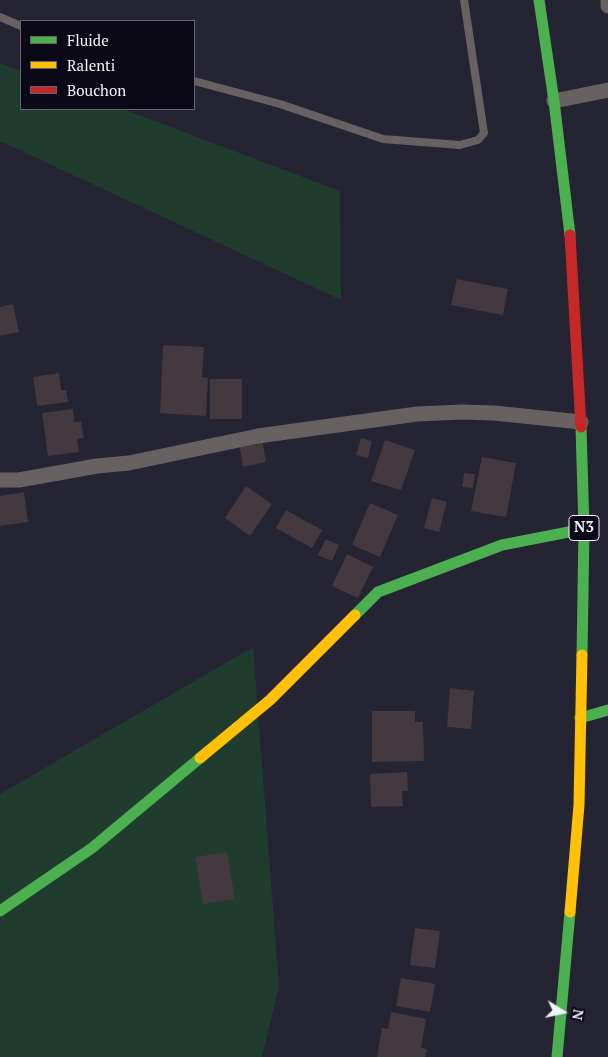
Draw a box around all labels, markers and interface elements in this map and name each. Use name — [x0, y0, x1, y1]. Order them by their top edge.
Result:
legend — [20, 20, 195, 110]
text: Fluide — [67, 30, 109, 50]
text: Ralenti — [67, 55, 115, 75]
text: Bouchon — [67, 80, 126, 100]
road number: N3 — [569, 516, 599, 540]
north arrow — [538, 987, 588, 1037]
text: N — [568, 1008, 589, 1022]

